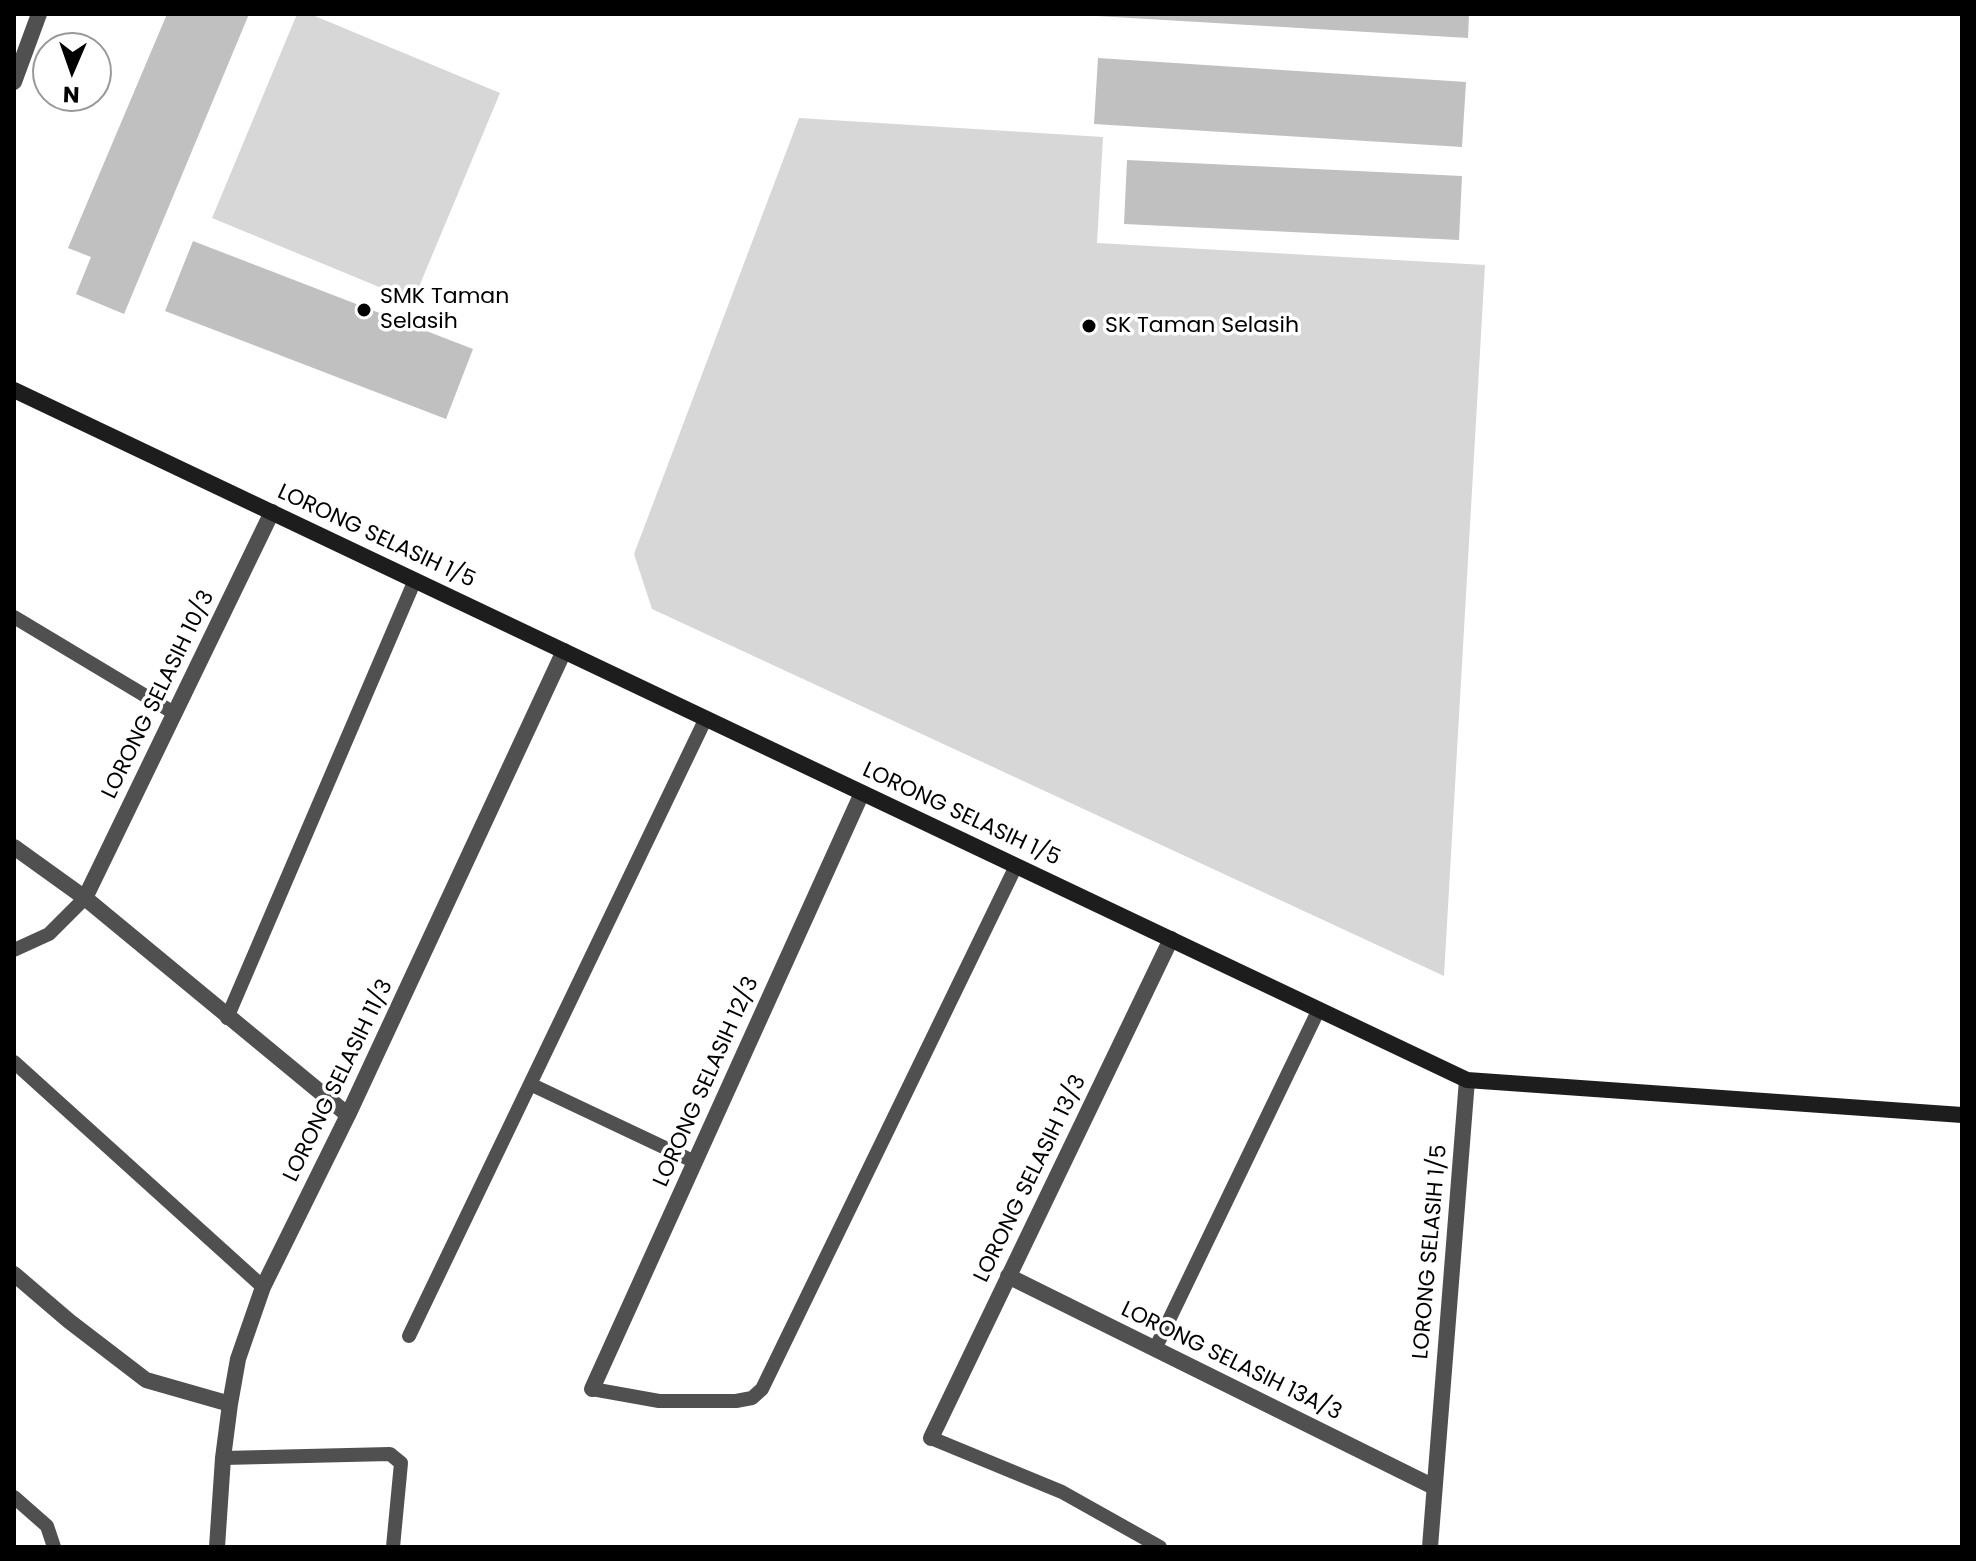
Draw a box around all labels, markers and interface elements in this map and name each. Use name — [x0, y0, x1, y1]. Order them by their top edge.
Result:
north arrow — [32, 32, 112, 112]
text: N — [62, 79, 80, 110]
place label: SMK Taman Selasih — [380, 284, 509, 336]
marker: SMK Taman Selasih — [355, 301, 373, 319]
place label: SK Taman Selasih — [1105, 313, 1299, 339]
marker: SK Taman Selasih — [1080, 317, 1098, 335]
street label: LORONG SELASIH 1/5 — [273, 480, 479, 594]
street label: LORONG SELASIH 10/3 — [97, 587, 221, 803]
street label: LORONG SELASIH 1/5 — [858, 758, 1064, 872]
street label: LORONG SELASIH 12/3 — [649, 973, 765, 1191]
street label: LORONG SELASIH 11/3 — [279, 976, 399, 1186]
street label: LORONG SELASIH 13/3 — [969, 1071, 1093, 1287]
street label: LORONG SELASIH 1/5 — [1408, 1144, 1454, 1360]
street label: LORONG SELASIH 13A/3 — [1116, 1297, 1346, 1427]

